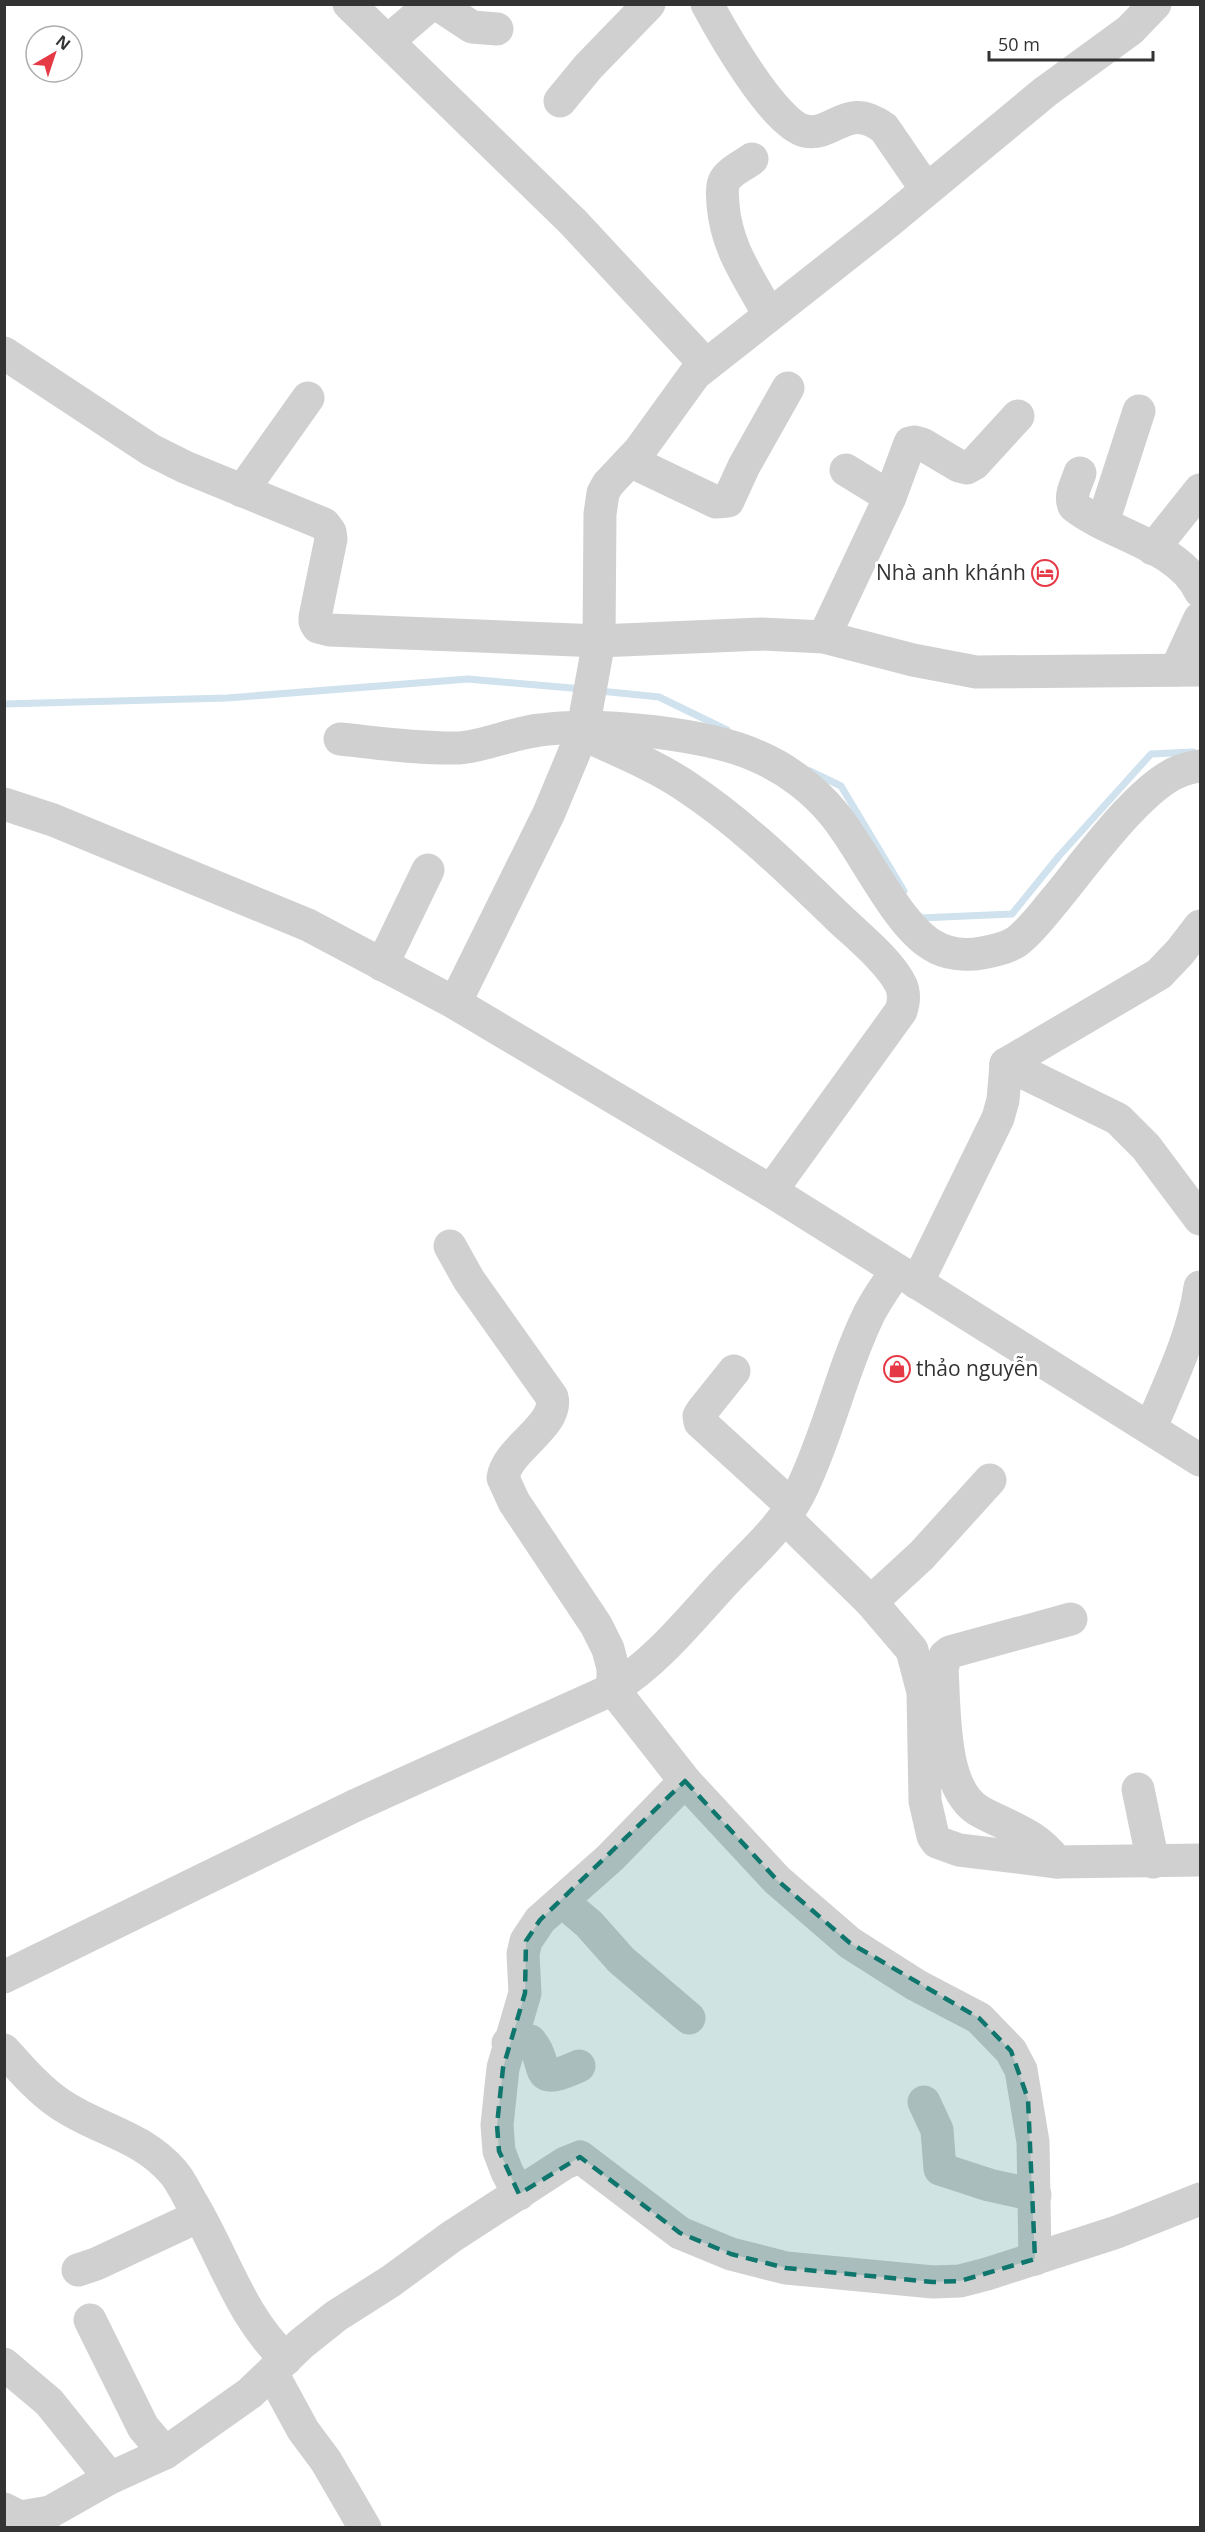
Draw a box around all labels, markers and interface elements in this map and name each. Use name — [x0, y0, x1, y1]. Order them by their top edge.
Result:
north arrow — [24, 24, 84, 84]
scale bar — [989, 24, 1152, 62]
text: N — [51, 30, 75, 55]
text: 50 m — [998, 32, 1040, 56]
place label: Nhà anh khánh — [876, 558, 1026, 586]
hotel icon: Nhà anh khánh — [1030, 558, 1060, 588]
shop icon: thảo nguyễn — [882, 1354, 912, 1384]
place label: thảo nguyễn — [916, 1354, 1038, 1382]

